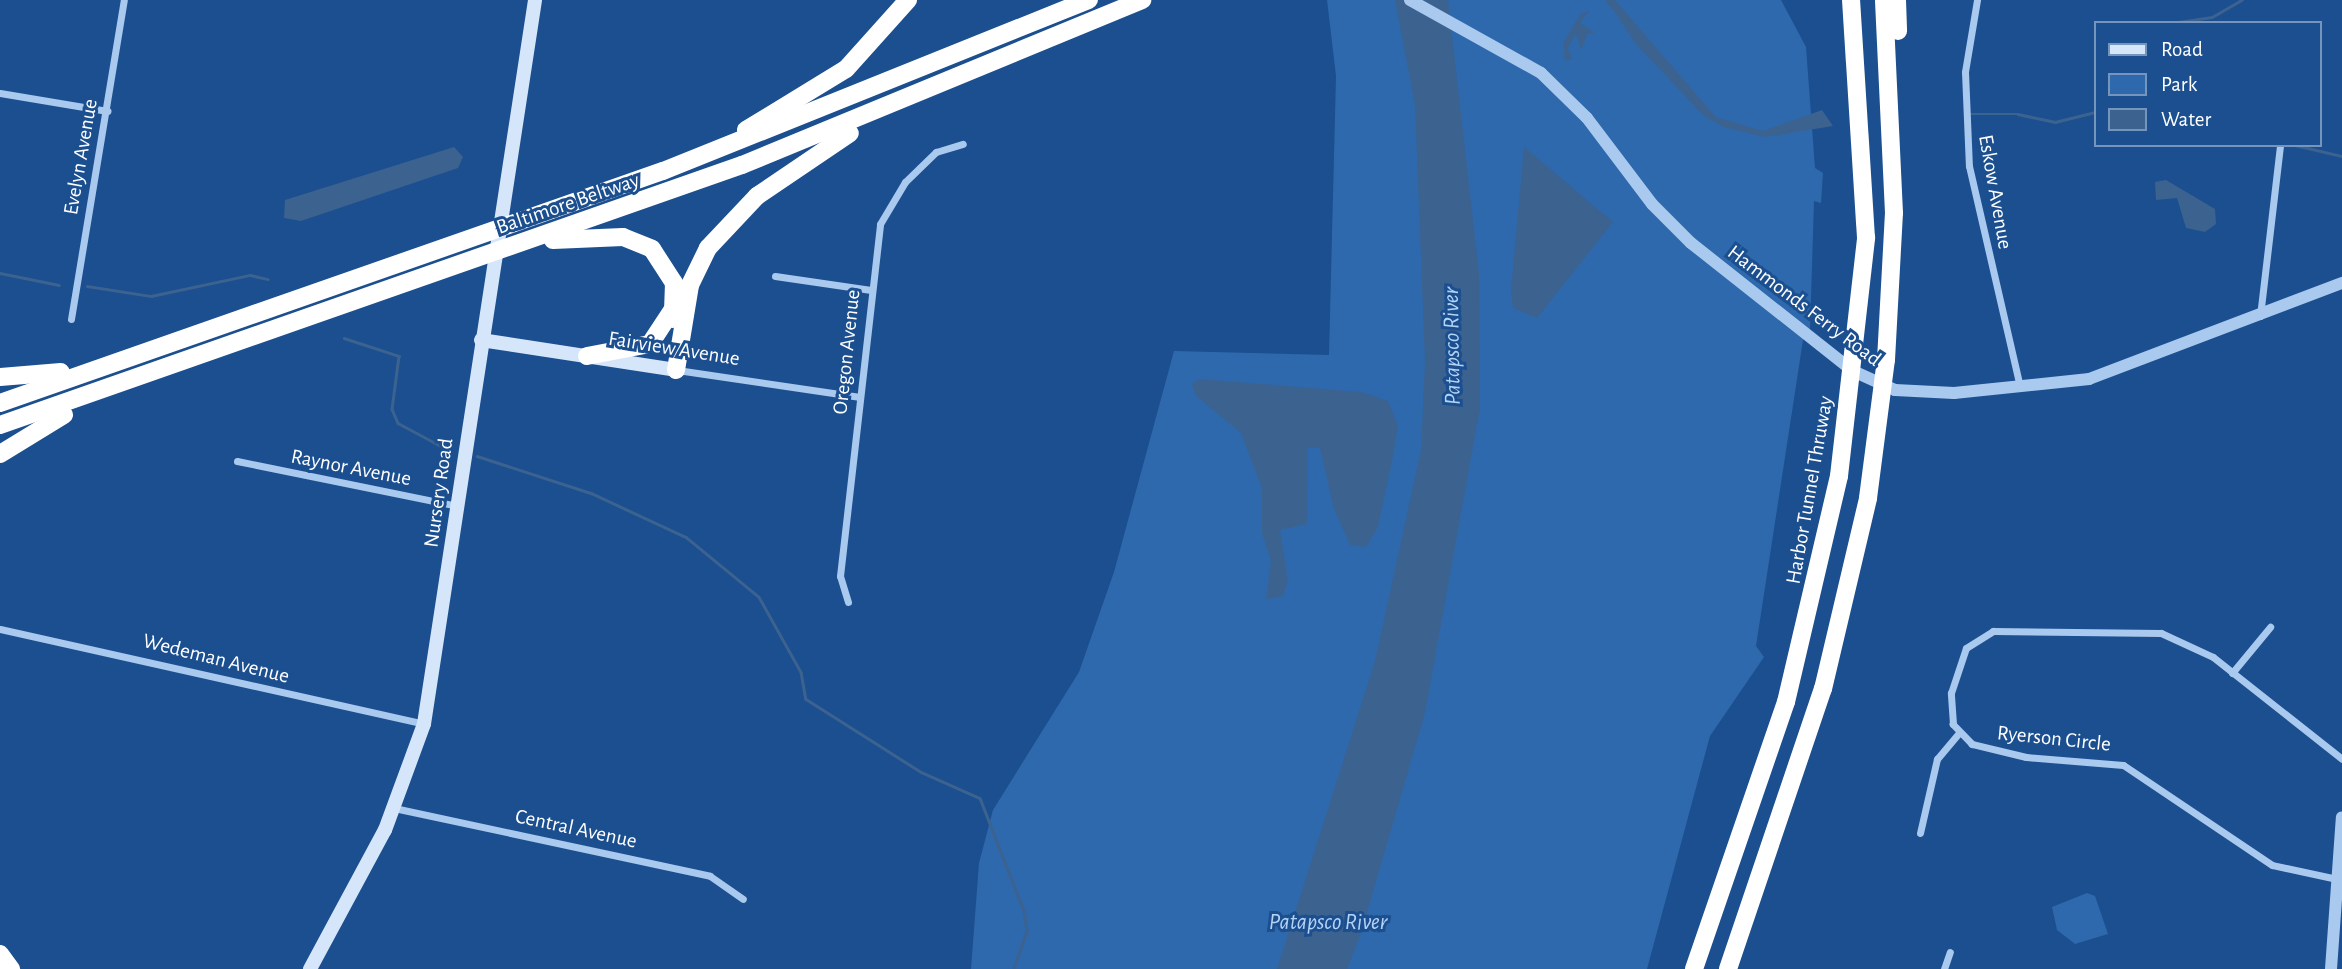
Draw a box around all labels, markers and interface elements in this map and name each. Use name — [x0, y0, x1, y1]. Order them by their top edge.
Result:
legend — [2094, 21, 2321, 147]
text: Road — [2161, 39, 2203, 60]
text: Park — [2161, 74, 2197, 95]
street label: Evelyn Avenue — [58, 97, 104, 217]
text: Water — [2161, 109, 2211, 130]
street label: Eskow Avenue — [1973, 133, 2017, 251]
street label: Baltimore Beltway — [493, 168, 643, 240]
street label: Hammonds Ferry Road — [1722, 240, 1886, 372]
water label: Patapsco River — [1438, 287, 1468, 405]
street label: Oregon Avenue — [828, 288, 866, 416]
street label: Fairview Avenue — [606, 326, 742, 372]
street label: Harbor Tunnel Thruway — [1781, 394, 1839, 586]
street label: Nursery Road — [419, 437, 459, 549]
street label: Raynor Avenue — [289, 444, 413, 492]
street label: Wedeman Avenue — [140, 629, 292, 689]
street label: Ryerson Circle — [1996, 720, 2112, 758]
street label: Central Avenue — [513, 804, 639, 854]
water label: Patapsco River — [1269, 909, 1387, 937]

